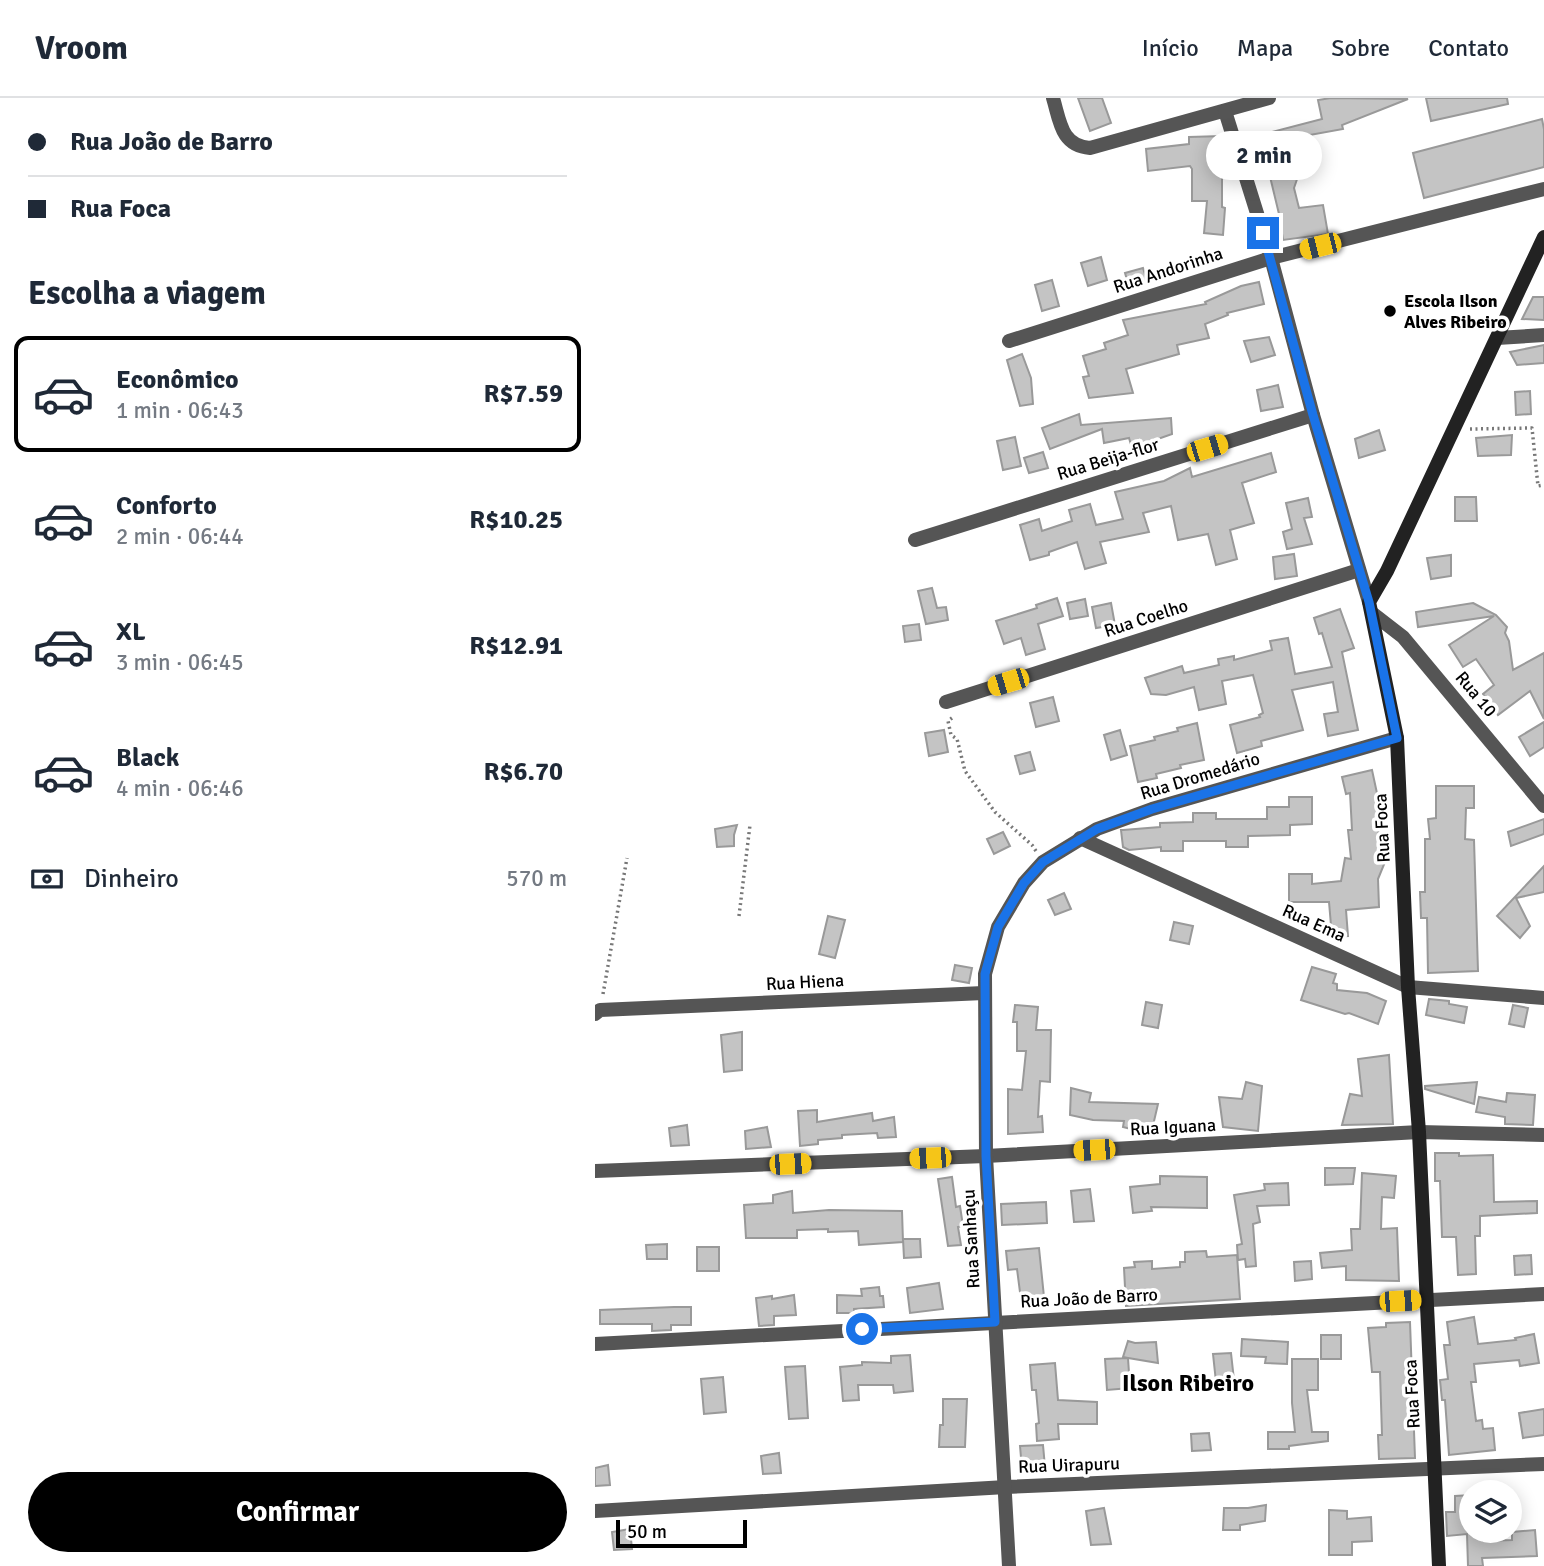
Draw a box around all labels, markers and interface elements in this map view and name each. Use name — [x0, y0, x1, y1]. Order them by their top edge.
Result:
text: Vroom — [35, 28, 128, 69]
text: Início — [1142, 33, 1199, 63]
text: Mapa — [1237, 33, 1293, 63]
text: Sobre — [1331, 33, 1390, 63]
text: Contato — [1428, 33, 1509, 63]
text: Rua João de Barro — [70, 126, 273, 158]
callout: 2 min — [1205, 131, 1321, 180]
text: 2 min — [1236, 141, 1292, 170]
text: Rua Foca — [70, 193, 171, 225]
route end — [1247, 217, 1279, 249]
car — [1298, 231, 1343, 261]
street label: Rua Andorinha — [1111, 242, 1225, 298]
text: Escolha a viagem — [28, 274, 266, 313]
place label: Escola Ilson Alves Ribeiro — [1404, 290, 1507, 333]
marker: Escola Ilson Alves Ribeiro — [1382, 303, 1398, 319]
icon: car — [32, 363, 95, 426]
text: Econômico — [116, 364, 239, 396]
text: R$7.59 — [483, 378, 563, 410]
text: 1 min · 06:43 — [116, 396, 244, 425]
car — [1184, 432, 1231, 464]
street label: Rua Beija-flor — [1054, 433, 1162, 485]
icon: car — [32, 489, 95, 552]
text: Conforto — [116, 490, 217, 522]
text: R$10.25 — [469, 504, 563, 536]
text: 2 min · 06:44 — [116, 522, 244, 551]
street label: Rua Coelho — [1101, 594, 1191, 642]
icon: car — [32, 615, 95, 678]
text: XL — [116, 616, 146, 648]
text: R$12.91 — [469, 630, 563, 662]
text: 3 min · 06:45 — [116, 648, 244, 677]
car — [985, 666, 1032, 698]
street label: Rua 10 — [1451, 667, 1501, 721]
icon: car — [32, 741, 95, 804]
text: Black — [116, 742, 179, 774]
street label: Rua Dromedário — [1138, 747, 1262, 805]
text: R$6.70 — [483, 756, 563, 788]
text: 4 min · 06:46 — [116, 774, 244, 803]
street label: Rua Foca — [1369, 793, 1395, 863]
icon: cash — [28, 860, 66, 898]
text: Dinheiro — [84, 863, 179, 895]
text: 570 m — [506, 864, 567, 893]
street label: Rua Ema — [1279, 899, 1349, 947]
street label: Rua Hiena — [765, 969, 845, 995]
street label: Rua Iguana — [1129, 1114, 1217, 1140]
car — [1073, 1138, 1116, 1162]
car — [909, 1147, 952, 1169]
car — [769, 1153, 812, 1175]
street label: Rua Sanhaçu — [957, 1189, 985, 1289]
street label: Rua João de Barro — [1020, 1283, 1158, 1313]
car — [1379, 1289, 1422, 1313]
route start — [846, 1313, 878, 1345]
street label: Rua Foca — [1399, 1359, 1425, 1429]
district label: Ilson Ribeiro — [1122, 1368, 1254, 1398]
street label: Rua Uirapuru — [1018, 1452, 1120, 1478]
button: Confirmar — [28, 1472, 567, 1552]
map controls — [1459, 1480, 1522, 1543]
button: layers — [1459, 1480, 1522, 1543]
scale bar — [616, 1517, 747, 1549]
text: 50 m — [627, 1520, 667, 1544]

